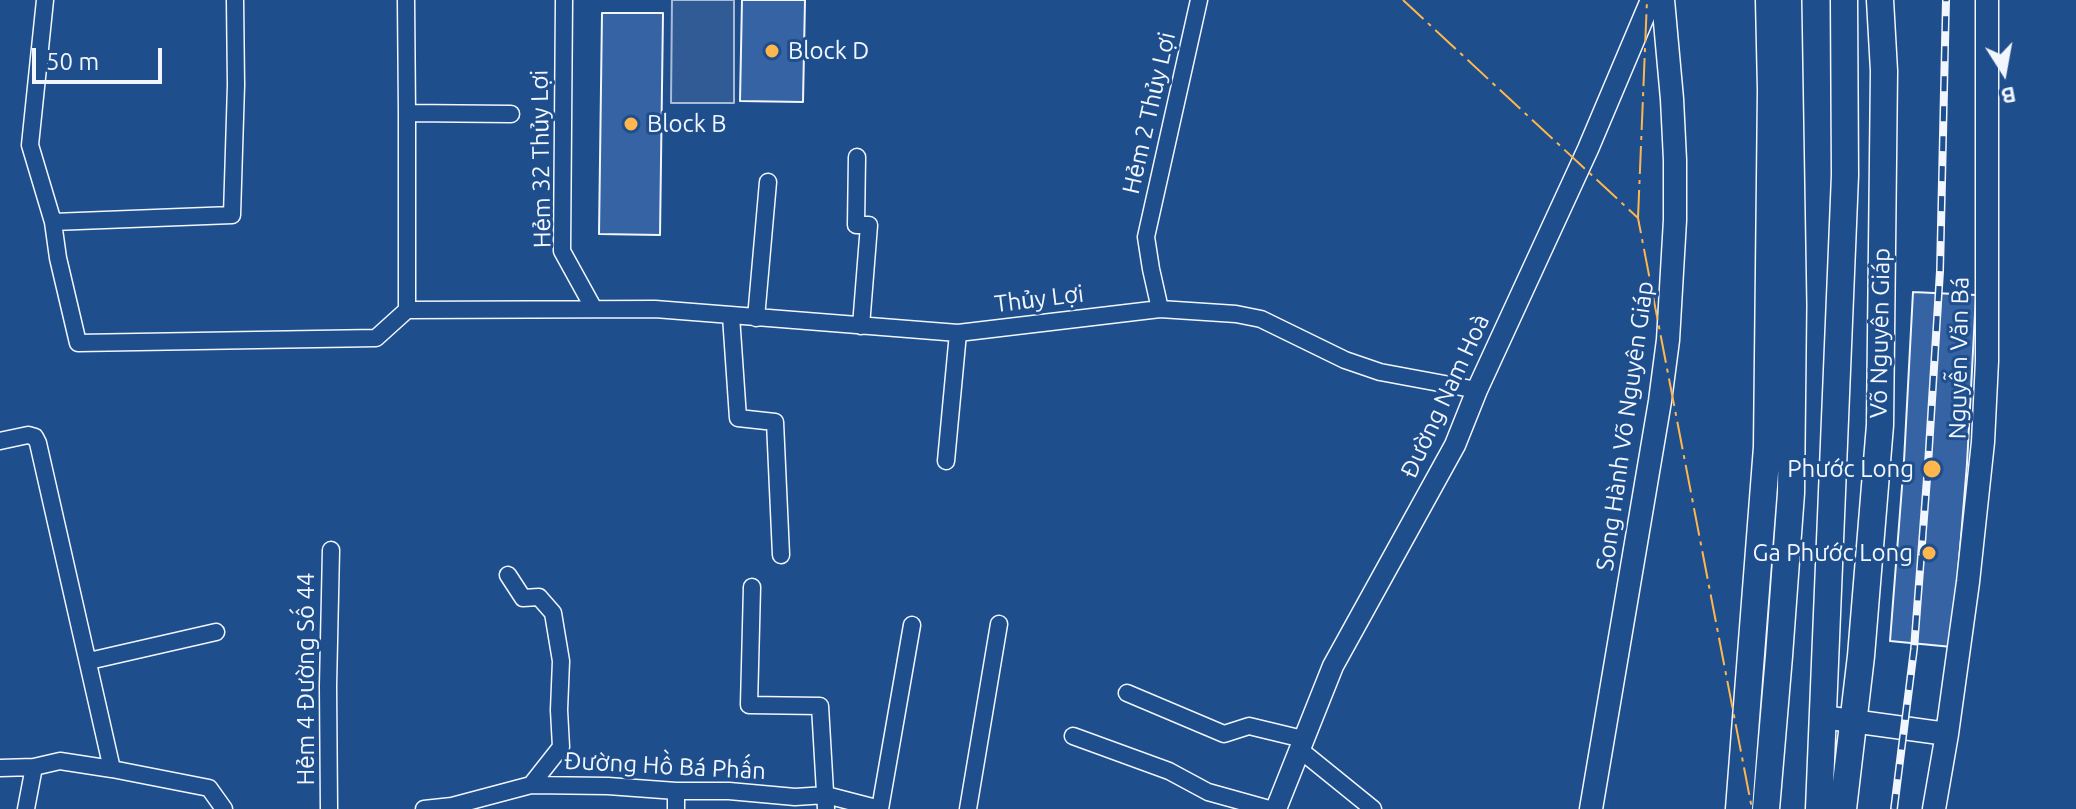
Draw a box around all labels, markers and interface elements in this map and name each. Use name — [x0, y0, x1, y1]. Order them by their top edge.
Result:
street label: Hẻm 2 Thủy Lợi — [1116, 29, 1182, 197]
scale bar — [36, 32, 166, 82]
north arrow — [1964, 32, 2044, 112]
place label: Block D — [788, 37, 869, 65]
marker: Block D — [763, 42, 781, 60]
text: 50 m — [46, 48, 99, 75]
street label: Hẻm 32 Thủy Lợi — [525, 70, 557, 248]
text: B — [1999, 82, 2018, 110]
place label: Block B — [647, 110, 727, 138]
marker: Block B — [622, 115, 640, 133]
street label: Võ Nguyên Giáp — [1864, 247, 1896, 419]
street label: Nguyễn Văn Bá — [1943, 277, 1975, 439]
street label: Thủy Lợi — [993, 279, 1085, 319]
street label: Song Hành Võ Nguyên Giáp — [1590, 279, 1660, 573]
street label: Đường Nam Hoà — [1394, 310, 1496, 482]
place label: Phước Long — [1787, 455, 1914, 483]
marker: Phước Long — [1921, 458, 1943, 480]
place label: Ga Phước Long — [1753, 539, 1913, 567]
marker: Ga Phước Long — [1920, 544, 1938, 562]
street label: Hẻm 4 Đường Số 44 — [292, 572, 320, 786]
street label: Đường Hồ Bá Phấn — [563, 746, 767, 786]

